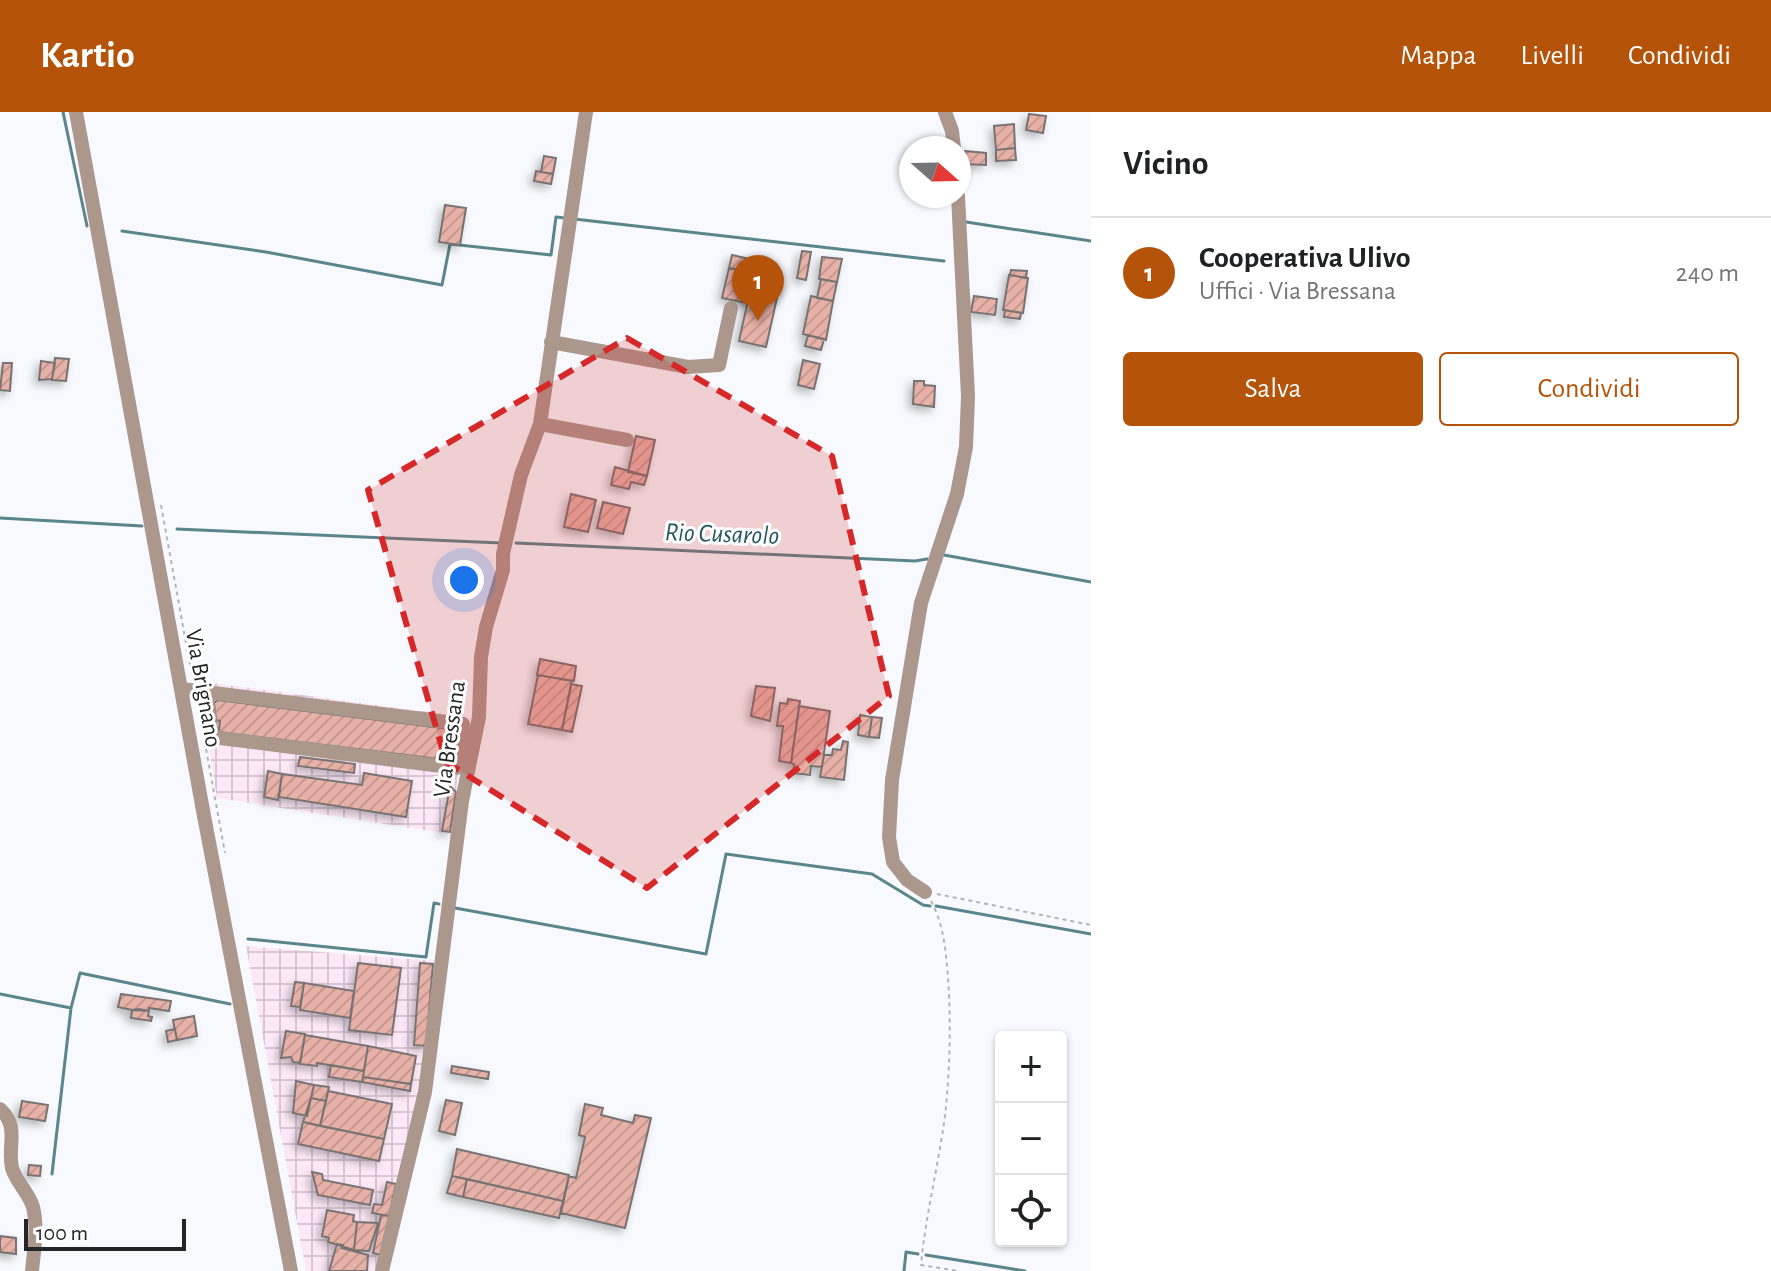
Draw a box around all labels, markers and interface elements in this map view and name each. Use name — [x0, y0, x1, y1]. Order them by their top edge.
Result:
text: Kartio — [40, 37, 135, 75]
text: Mappa — [1400, 42, 1477, 70]
text: Livelli — [1521, 42, 1584, 70]
text: Condividi — [1628, 42, 1731, 70]
north arrow — [899, 136, 971, 208]
text: Vicino — [1123, 147, 1209, 181]
text: Cooperativa Ulivo — [1199, 243, 1411, 273]
pin: 1 — [732, 255, 784, 321]
text: 1 — [1144, 260, 1154, 286]
text: 240 m — [1676, 260, 1739, 286]
text: Uffici · Via Bressana — [1199, 278, 1396, 304]
button: Salva — [1123, 352, 1423, 426]
button: Condividi — [1439, 352, 1739, 426]
water label: Rio Cusarolo — [664, 519, 780, 549]
your location — [444, 560, 484, 600]
street label: Via Brignano — [181, 627, 225, 749]
street label: Via Bressana — [430, 679, 470, 799]
map controls — [995, 1031, 1067, 1247]
button: + — [995, 1031, 1067, 1103]
button: − — [995, 1103, 1067, 1175]
button: locate — [995, 1175, 1067, 1247]
scale bar — [24, 1215, 186, 1251]
text: 100 m — [36, 1222, 88, 1244]

